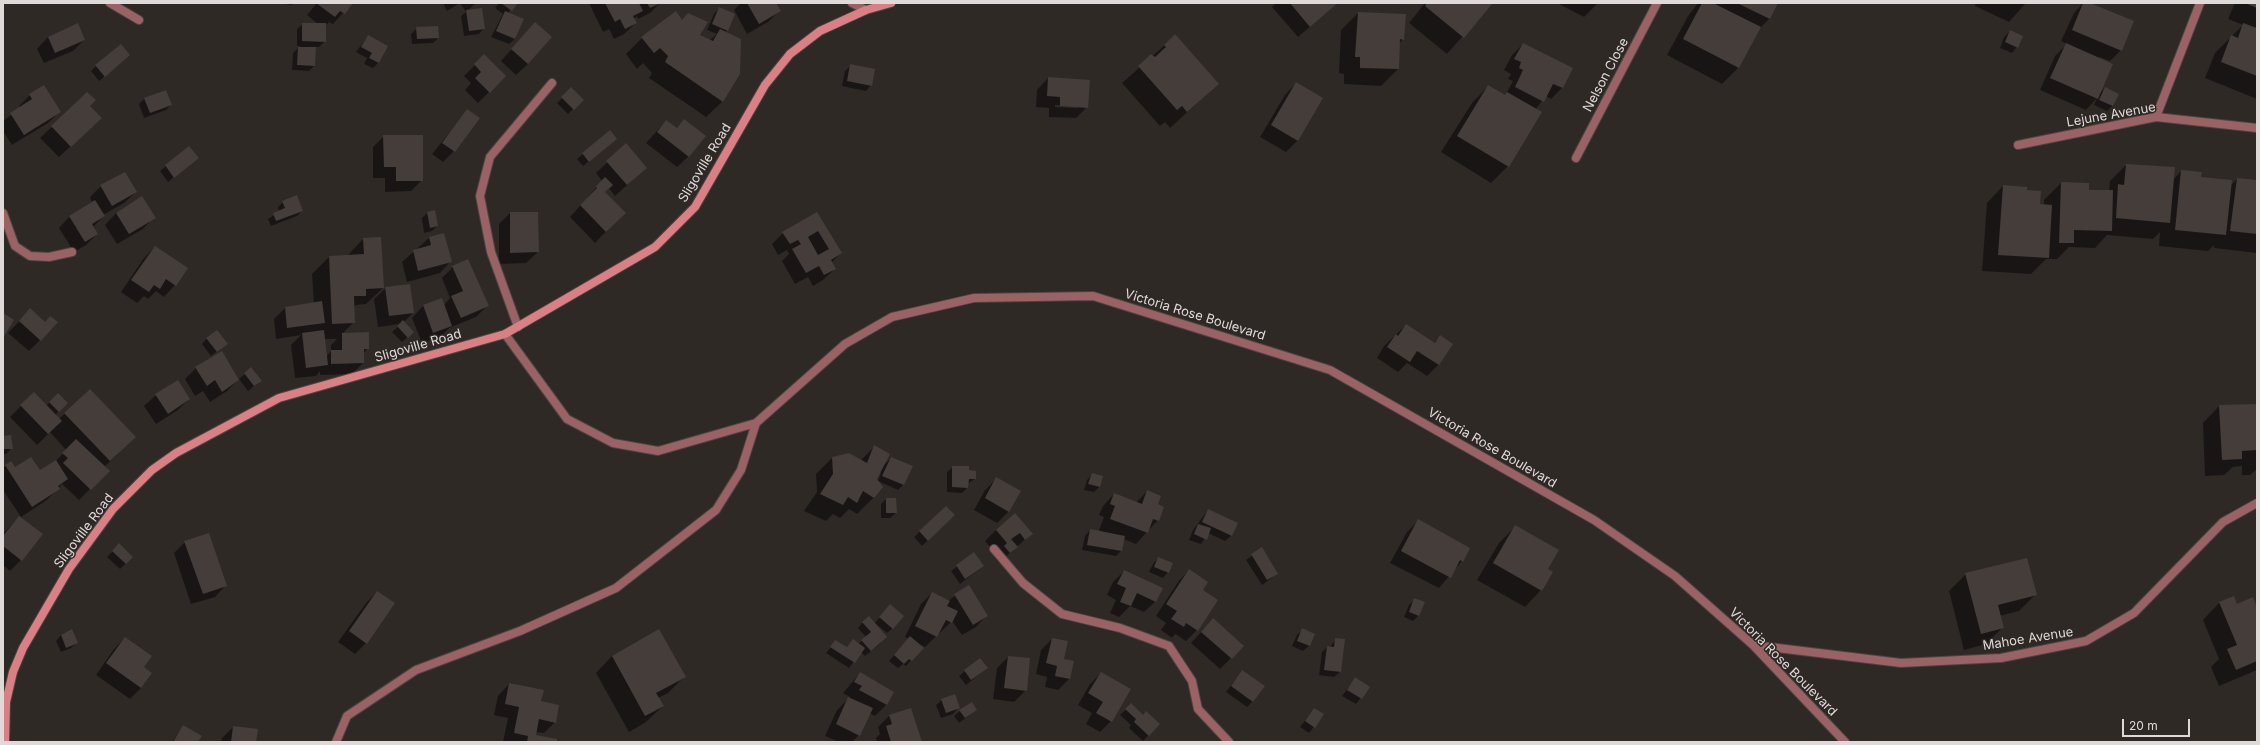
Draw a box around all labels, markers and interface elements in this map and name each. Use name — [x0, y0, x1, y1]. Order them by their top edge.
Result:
street label: Nelson Close — [1580, 35, 1632, 115]
street label: Lejune Avenue — [2065, 99, 2157, 131]
street label: Sligoville Road — [675, 121, 735, 205]
street label: Victoria Rose Boulevard — [1123, 286, 1267, 344]
street label: Sligoville Road — [373, 326, 463, 366]
street label: Victoria Rose Boulevard — [1425, 405, 1559, 491]
street label: Sligoville Road — [51, 491, 117, 571]
street label: Victoria Rose Boulevard — [1726, 605, 1840, 719]
street label: Mahoe Avenue — [1982, 624, 2074, 654]
scale bar — [2124, 711, 2192, 737]
text: 20 m — [2129, 718, 2158, 733]

